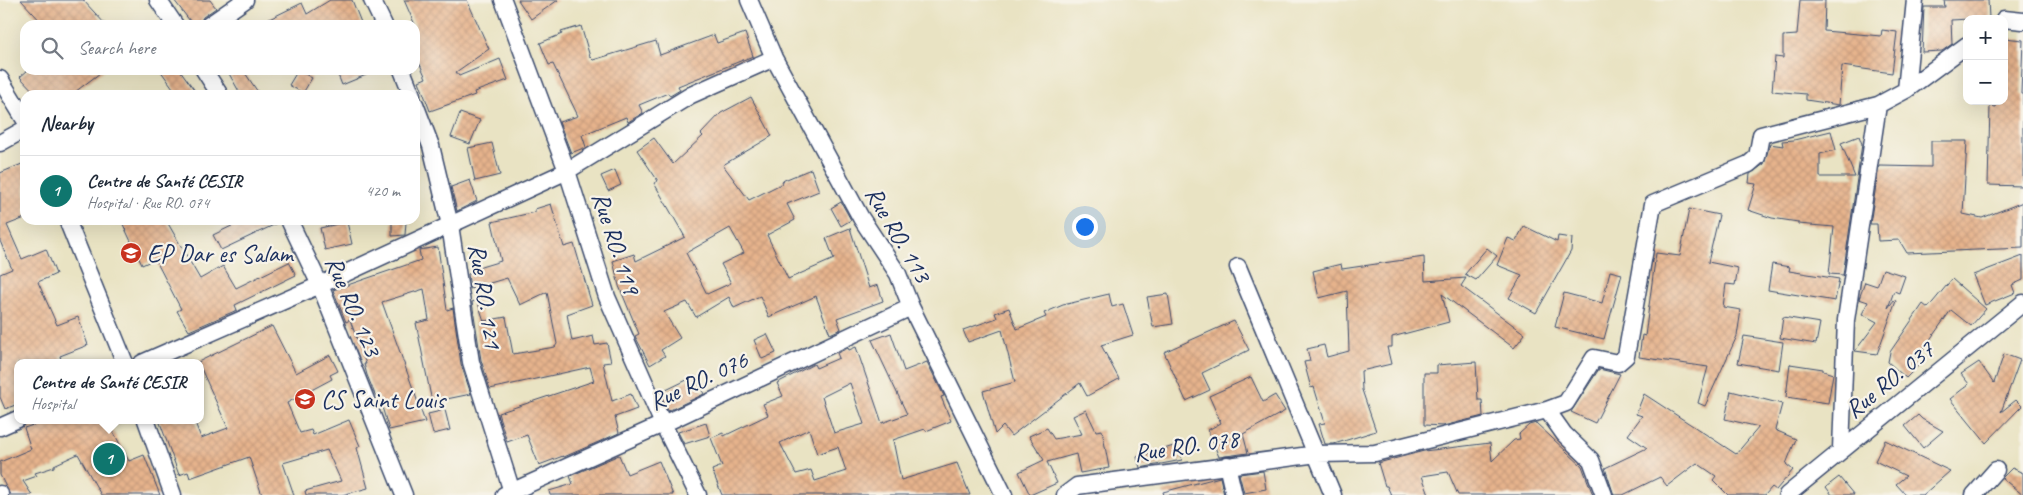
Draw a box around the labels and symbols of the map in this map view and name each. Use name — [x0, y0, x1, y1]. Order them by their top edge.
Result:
street label: Rue RO. 113 — [858, 181, 939, 290]
street label: Rue RO. 119 — [585, 188, 648, 300]
your location — [1072, 214, 1098, 240]
place label: EP Dar es Salam — [147, 238, 295, 270]
school or university icon: EP Dar es Salam — [119, 241, 143, 265]
street label: Rue RO. 121 — [461, 241, 509, 353]
street label: Rue RO. 123 — [318, 251, 389, 363]
street label: Rue RO. 037 — [1838, 333, 1942, 425]
street label: Rue RO. 076 — [644, 344, 754, 418]
place label: CS Saint Louis — [321, 384, 447, 416]
school or university icon: CS Saint Louis — [293, 387, 317, 411]
street label: Rue RO. 078 — [1132, 422, 1243, 469]
pin: 1 — [93, 440, 125, 478]

